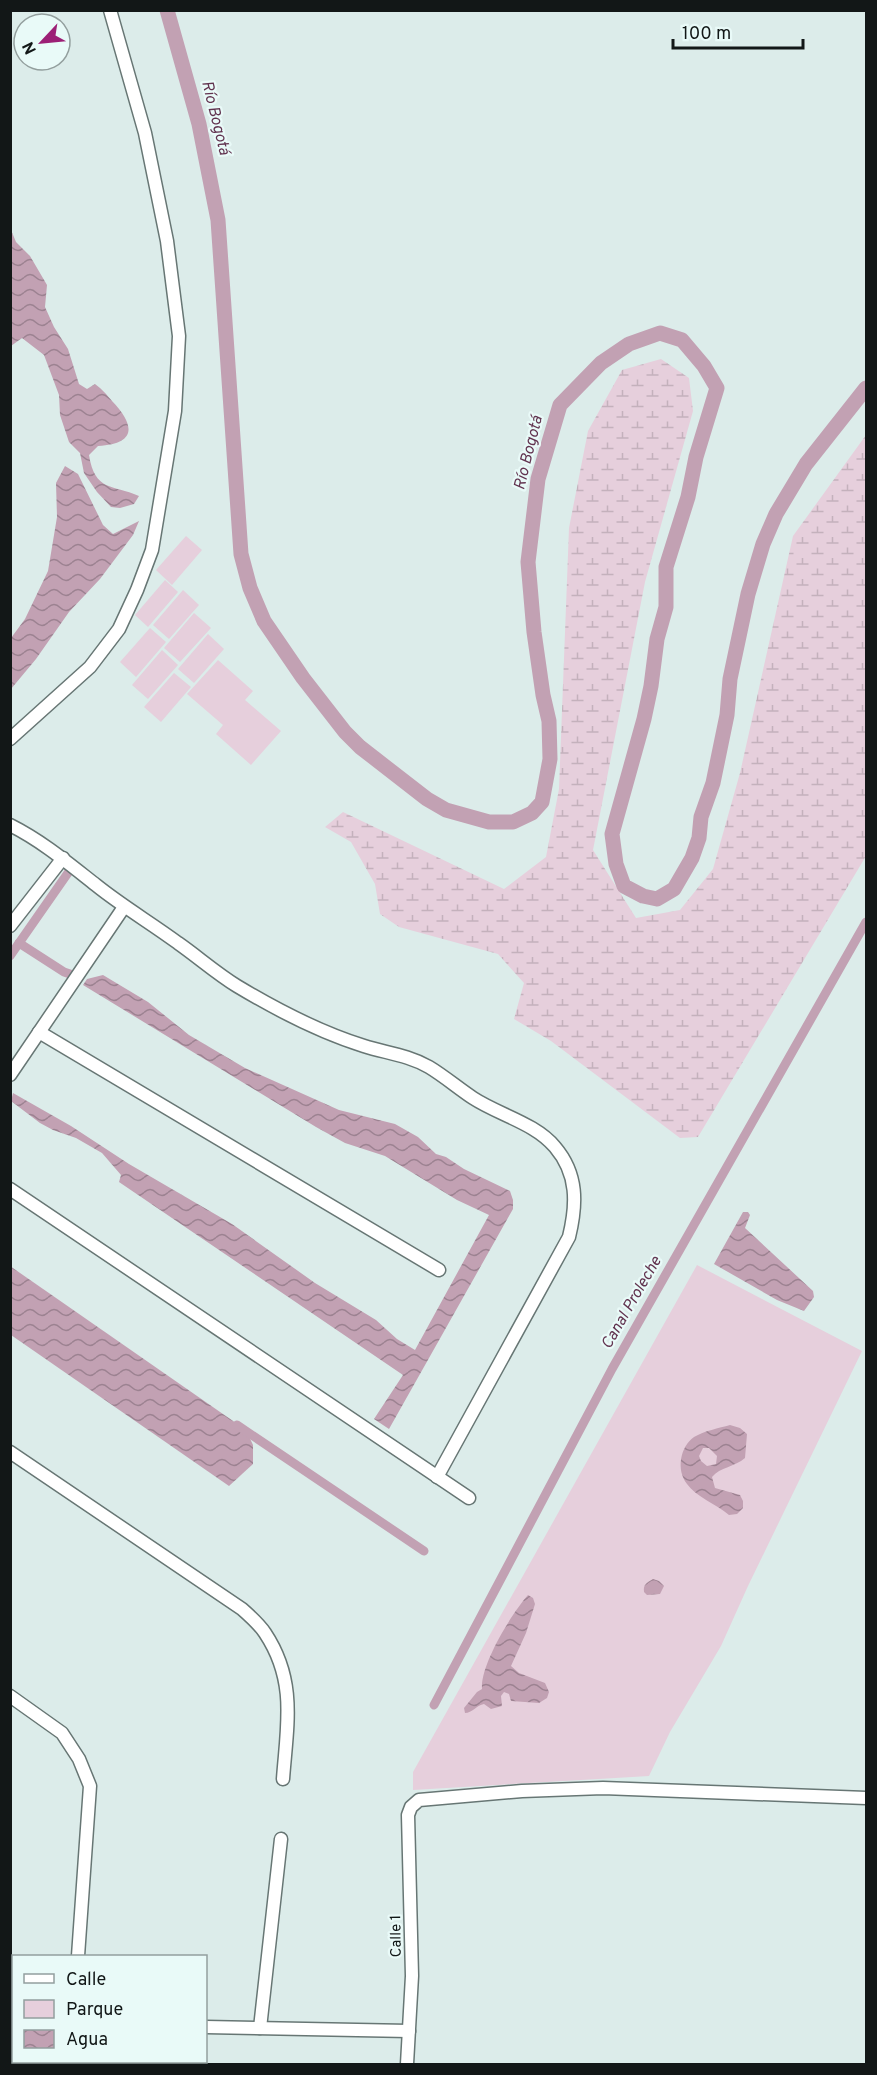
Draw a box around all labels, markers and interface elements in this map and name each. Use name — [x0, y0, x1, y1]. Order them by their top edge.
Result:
north arrow — [12, 12, 72, 72]
scale bar — [673, 12, 804, 50]
text: 100 m — [682, 23, 731, 46]
text: N — [19, 38, 42, 57]
water label: Río Bogotá — [196, 79, 234, 159]
water label: Río Bogotá — [510, 412, 548, 492]
water label: Canal Proleche — [597, 1252, 667, 1353]
street label: Calle 1 — [387, 1915, 407, 1957]
legend — [12, 1955, 207, 2063]
text: Calle — [66, 1969, 106, 1992]
text: Parque — [66, 1999, 123, 2022]
text: Agua — [66, 2029, 108, 2052]

